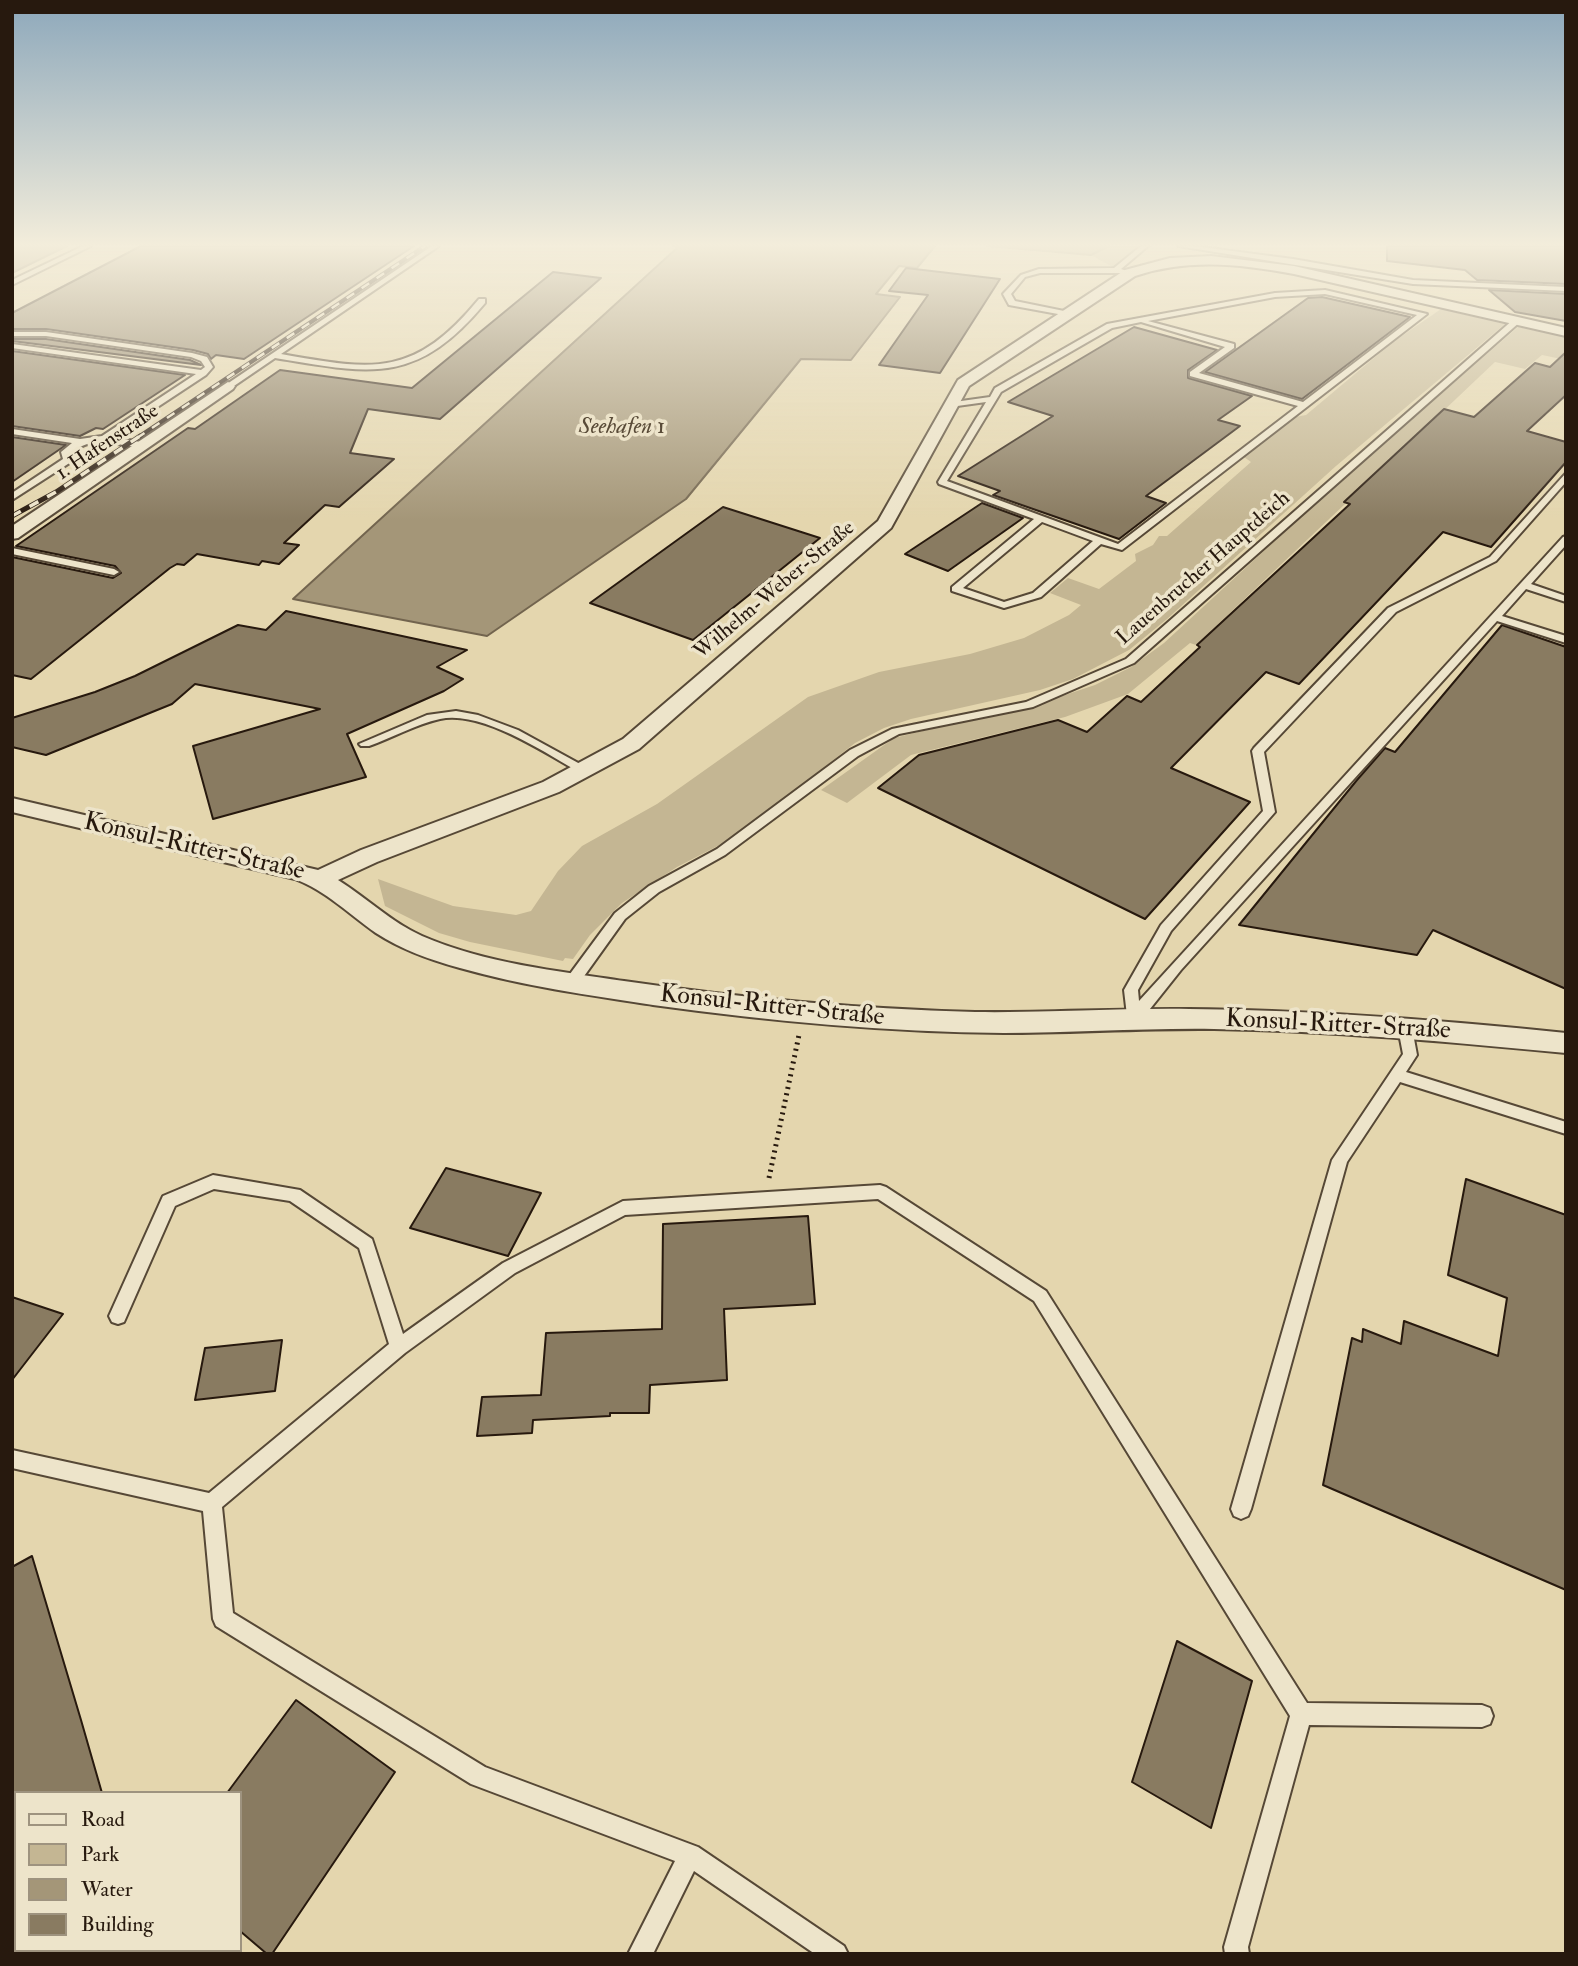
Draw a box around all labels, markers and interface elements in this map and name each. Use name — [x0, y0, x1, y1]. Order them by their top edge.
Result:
street label: 1. Hafenstraße — [52, 399, 164, 487]
water label: Seehafen 1 — [579, 414, 665, 442]
street label: Lauenbrucher Hauptdeich — [1112, 487, 1296, 651]
street label: Wilhelm-Weber-Straße — [690, 516, 860, 666]
street label: Konsul-Ritter-Straße — [81, 807, 307, 889]
street label: Konsul-Ritter-Straße — [658, 980, 886, 1034]
street label: Konsul-Ritter-Straße — [1225, 1005, 1451, 1047]
legend — [14, 1791, 242, 1952]
text: Road — [81, 1806, 125, 1833]
text: Park — [81, 1841, 119, 1868]
text: Water — [81, 1876, 133, 1903]
text: Building — [81, 1911, 154, 1938]

